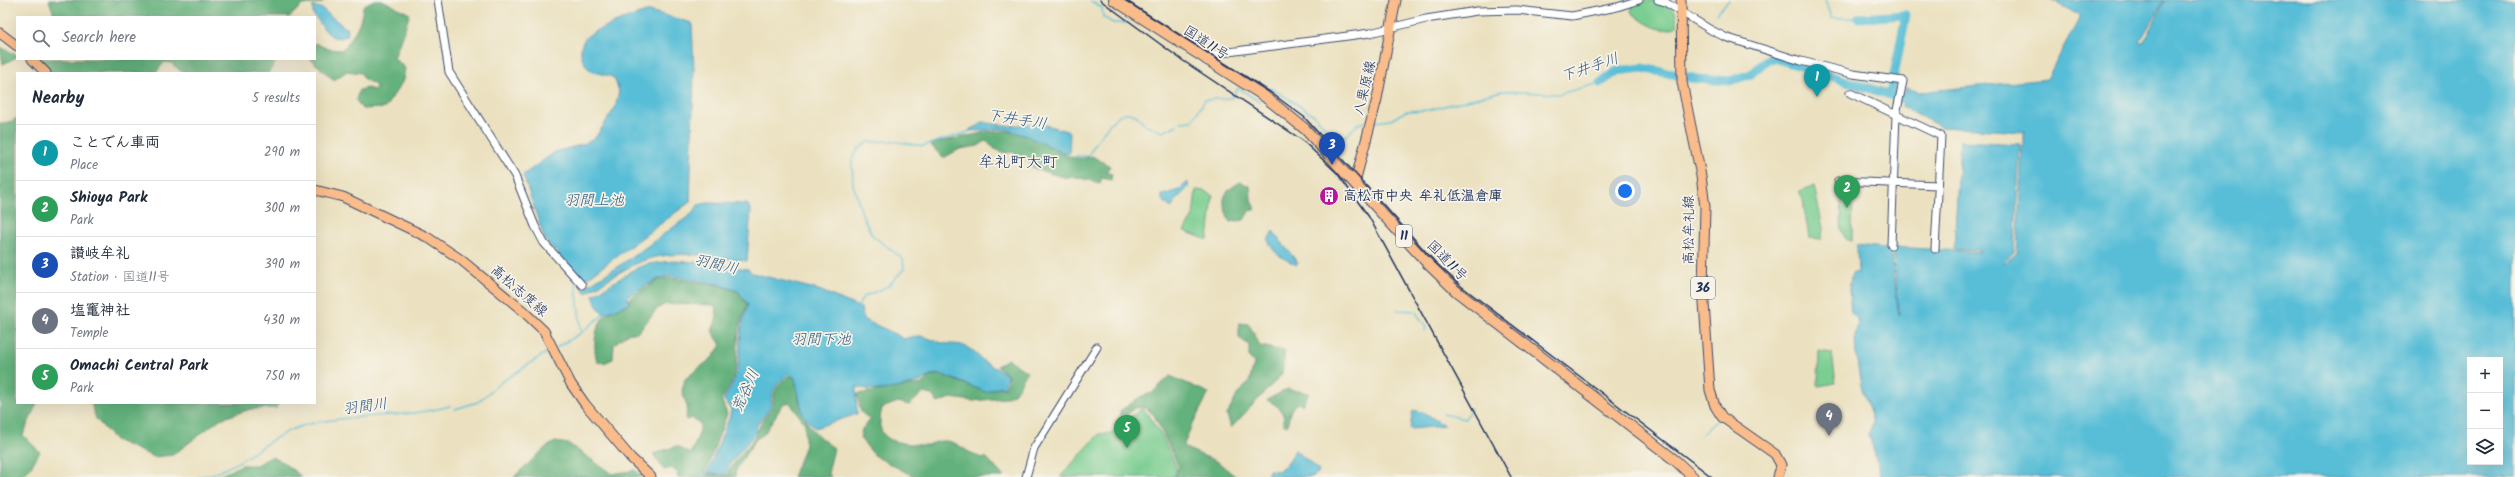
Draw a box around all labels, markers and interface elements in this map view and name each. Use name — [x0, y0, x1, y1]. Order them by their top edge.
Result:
search box — [16, 16, 316, 60]
street label: 国道11号 — [1179, 20, 1233, 66]
text: Search here — [62, 26, 136, 50]
icon: search — [30, 27, 52, 49]
water label: 下井手川 — [1558, 47, 1622, 89]
street label: 八栗原線 — [1348, 58, 1382, 118]
pin: 1 — [1804, 64, 1830, 97]
text: Nearby — [32, 85, 84, 112]
text: 5 results — [252, 88, 300, 109]
water label: 下井手川 — [985, 103, 1049, 137]
text: ことでん車両 — [70, 131, 160, 155]
pin: 3 — [1319, 132, 1345, 165]
text: 1 — [43, 142, 47, 163]
text: 290 m — [264, 142, 300, 163]
district label: 牟礼町大町 — [978, 150, 1058, 175]
text: Place — [70, 155, 98, 176]
pin: 2 — [1834, 175, 1860, 208]
your location — [1615, 181, 1635, 201]
building icon: 高松市中央 牟礼低温倉庫 — [1318, 185, 1340, 207]
place label: 高松市中央 牟礼低温倉庫 — [1343, 185, 1502, 207]
text: Shioya Park — [70, 186, 147, 210]
water label: 羽間上池 — [564, 189, 625, 213]
street label: 高松牟礼線 — [1678, 195, 1700, 265]
text: 2 — [41, 198, 49, 219]
text: 300 m — [264, 198, 300, 219]
text: Park — [70, 210, 94, 231]
road number: 11 — [1396, 225, 1412, 247]
street label: 国道11号 — [1421, 235, 1473, 287]
text: 讃岐牟礼 — [70, 242, 130, 266]
water label: 羽間川 — [691, 248, 741, 282]
text: 3 — [41, 254, 49, 275]
text: 390 m — [264, 254, 300, 275]
street label: 高松志度線 — [485, 260, 553, 322]
text: Station · 国道11号 — [70, 267, 170, 288]
road number: 36 — [1691, 277, 1715, 299]
text: 塩竃神社 — [70, 299, 130, 323]
text: 4 — [41, 310, 49, 331]
text: 430 m — [263, 310, 300, 331]
text: Temple — [70, 323, 108, 344]
water label: 羽間下池 — [791, 328, 852, 352]
text: Omachi Central Park — [70, 354, 208, 378]
map controls — [2467, 357, 2503, 465]
button: + — [2467, 357, 2503, 393]
text: 5 — [42, 366, 48, 387]
text: 750 m — [265, 366, 300, 387]
water label: 荒谷川 — [726, 366, 766, 416]
text: Park — [70, 378, 94, 399]
water label: 羽間川 — [341, 392, 389, 422]
button: − — [2467, 393, 2503, 429]
pin: 4 — [1816, 403, 1842, 436]
pin: 5 — [1114, 415, 1140, 448]
button: layers — [2467, 429, 2503, 465]

